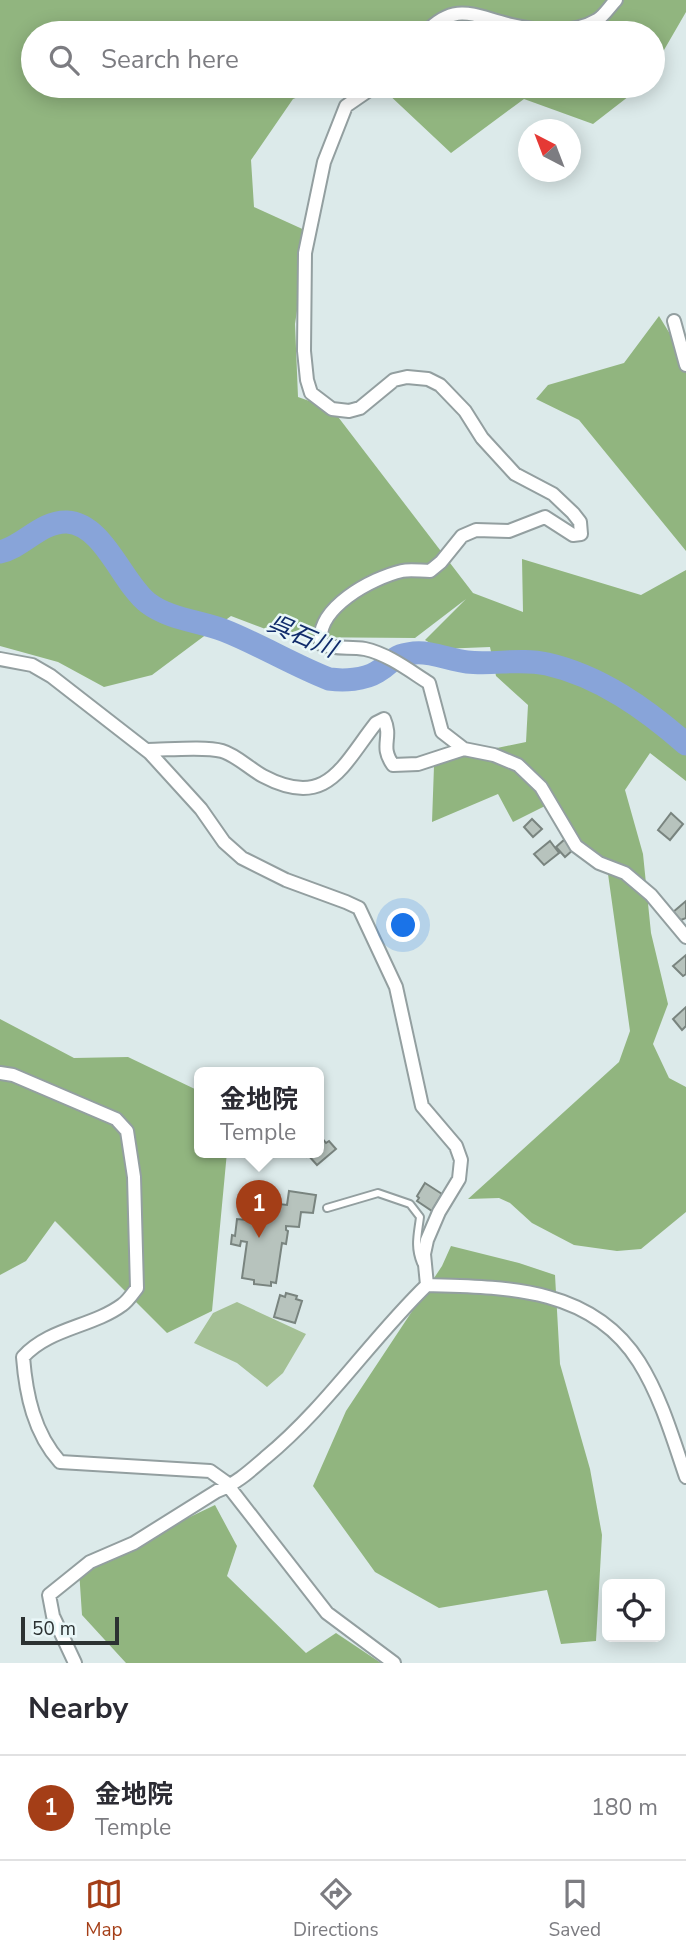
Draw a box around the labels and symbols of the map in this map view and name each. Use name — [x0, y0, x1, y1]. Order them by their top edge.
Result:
north arrow — [518, 119, 581, 182]
water label: 呉石川 — [263, 607, 344, 666]
your location — [386, 908, 420, 942]
pin: 1 — [236, 1180, 282, 1238]
scale bar — [21, 1614, 119, 1646]

